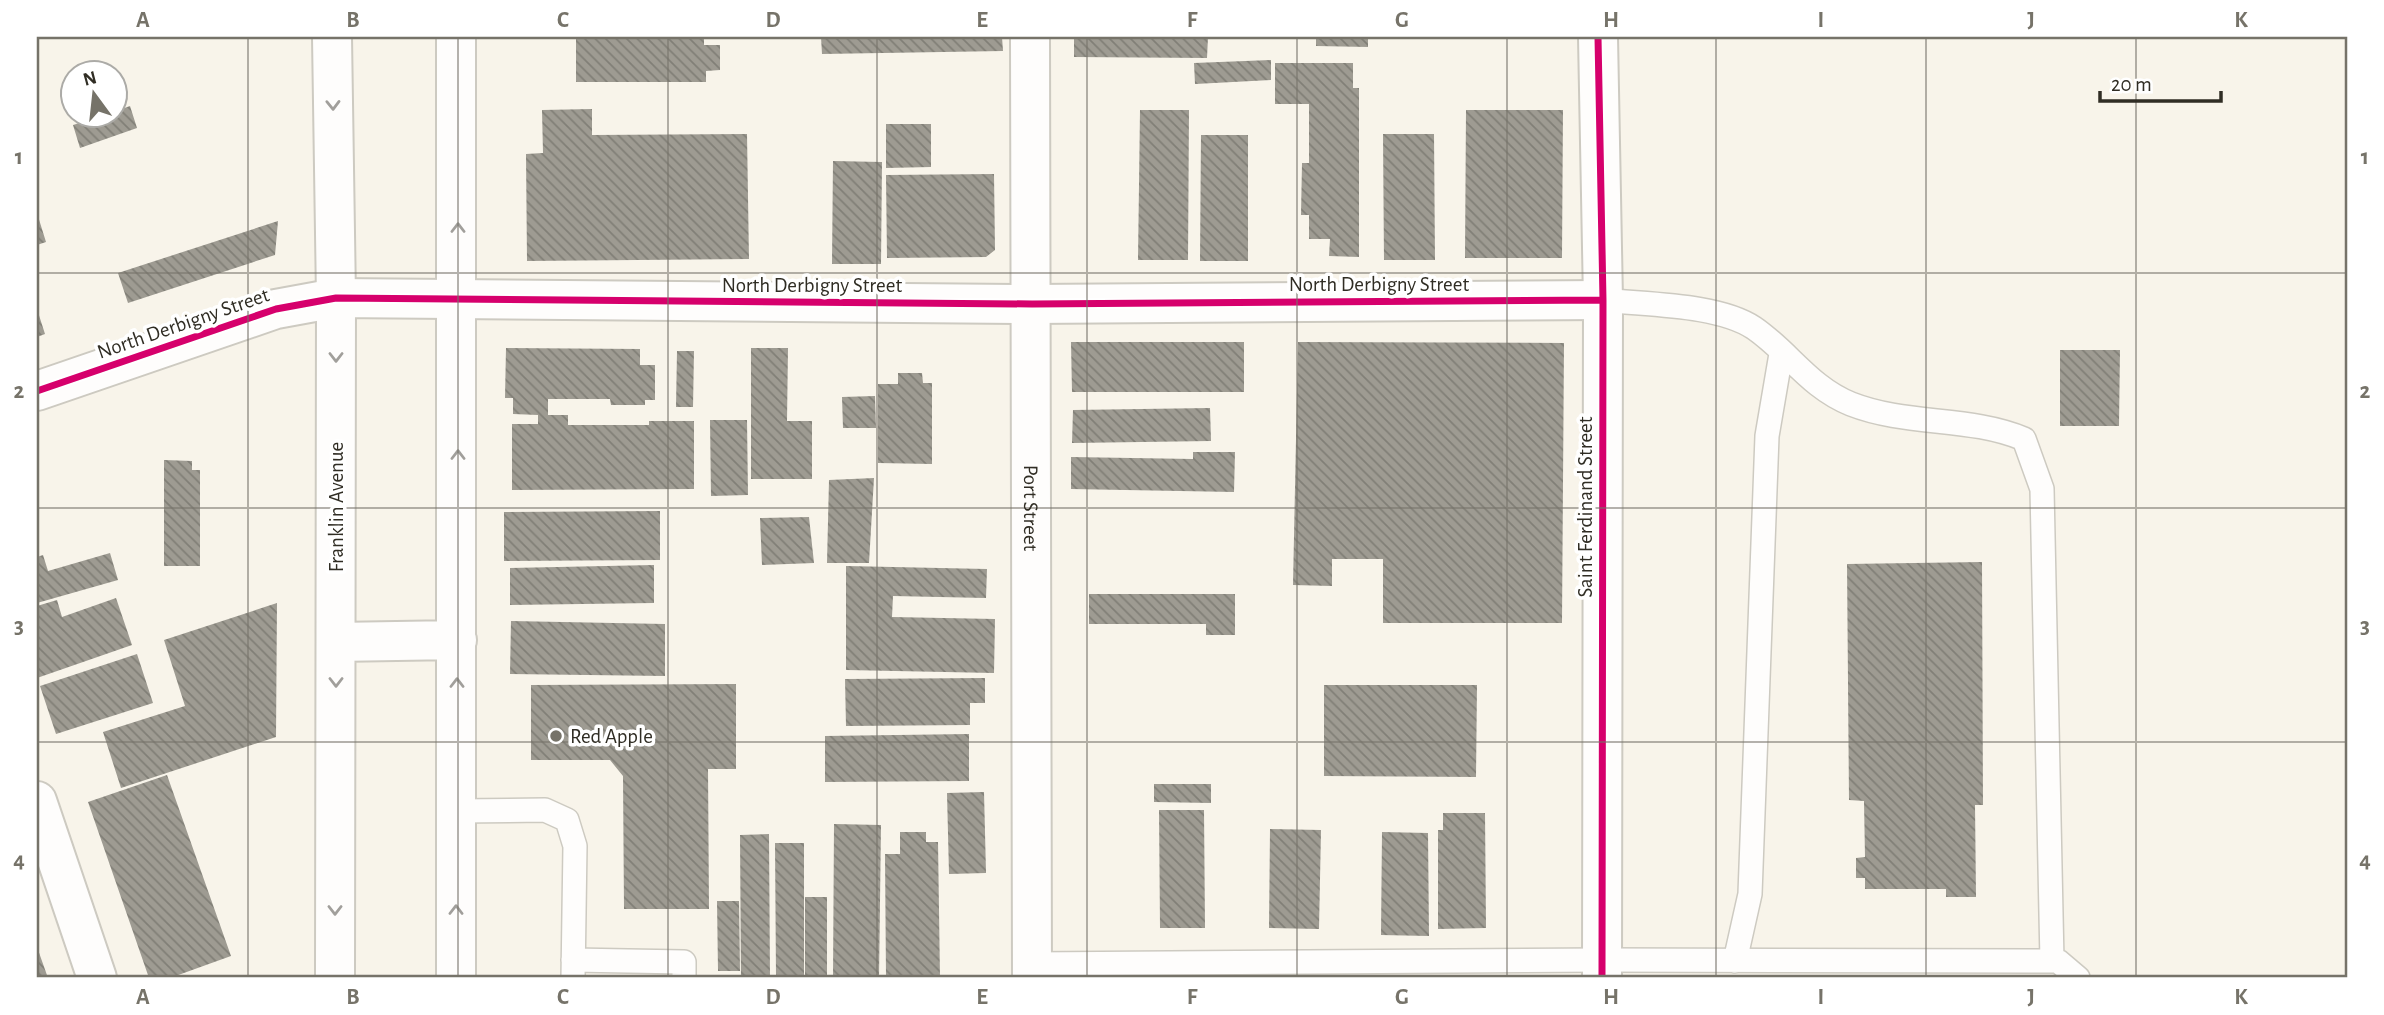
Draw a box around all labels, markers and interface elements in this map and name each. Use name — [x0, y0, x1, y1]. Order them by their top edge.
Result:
text: A — [136, 9, 150, 32]
text: B — [346, 9, 360, 32]
text: C — [557, 9, 569, 32]
text: D — [765, 9, 781, 32]
text: E — [976, 9, 988, 32]
text: F — [1187, 9, 1198, 32]
text: G — [1395, 9, 1409, 32]
text: H — [1603, 9, 1619, 32]
text: I — [1818, 9, 1824, 32]
text: J — [2027, 9, 2035, 32]
text: K — [2234, 9, 2248, 32]
north arrow — [60, 60, 130, 130]
scale bar — [2100, 60, 2221, 104]
text: N — [81, 68, 99, 90]
text: 20 m — [2111, 74, 2152, 95]
one-way arrow — [326, 100, 341, 111]
text: 1 — [15, 146, 23, 169]
text: 1 — [2361, 146, 2369, 169]
one-way arrow — [450, 222, 466, 232]
street label: North Derbigny Street — [1289, 274, 1469, 295]
street label: North Derbigny Street — [722, 275, 902, 296]
street label: North Derbigny Street — [94, 284, 272, 363]
one-way arrow — [328, 352, 344, 363]
text: 2 — [14, 380, 25, 403]
text: 2 — [2360, 380, 2371, 403]
street label: Saint Ferdinand Street — [1575, 416, 1596, 597]
street label: Franklin Avenue — [326, 442, 347, 572]
one-way arrow — [450, 449, 466, 460]
street label: Port Street — [1020, 465, 1041, 552]
text: 3 — [14, 615, 24, 638]
text: 3 — [2360, 615, 2370, 638]
one-way arrow — [449, 677, 465, 687]
one-way arrow — [328, 678, 344, 688]
place label: Red Apple — [570, 726, 653, 747]
marker: Red Apple — [548, 728, 564, 744]
text: 4 — [13, 849, 25, 872]
text: 4 — [2359, 849, 2371, 872]
one-way arrow — [448, 904, 464, 915]
one-way arrow — [327, 905, 343, 916]
text: A — [136, 986, 150, 1009]
text: B — [346, 986, 360, 1009]
text: C — [557, 986, 569, 1009]
text: D — [765, 986, 781, 1009]
text: E — [976, 986, 988, 1009]
text: F — [1187, 986, 1198, 1009]
text: G — [1395, 986, 1409, 1009]
text: H — [1603, 986, 1619, 1009]
text: I — [1818, 986, 1824, 1009]
text: J — [2027, 986, 2035, 1009]
text: K — [2234, 986, 2248, 1009]

